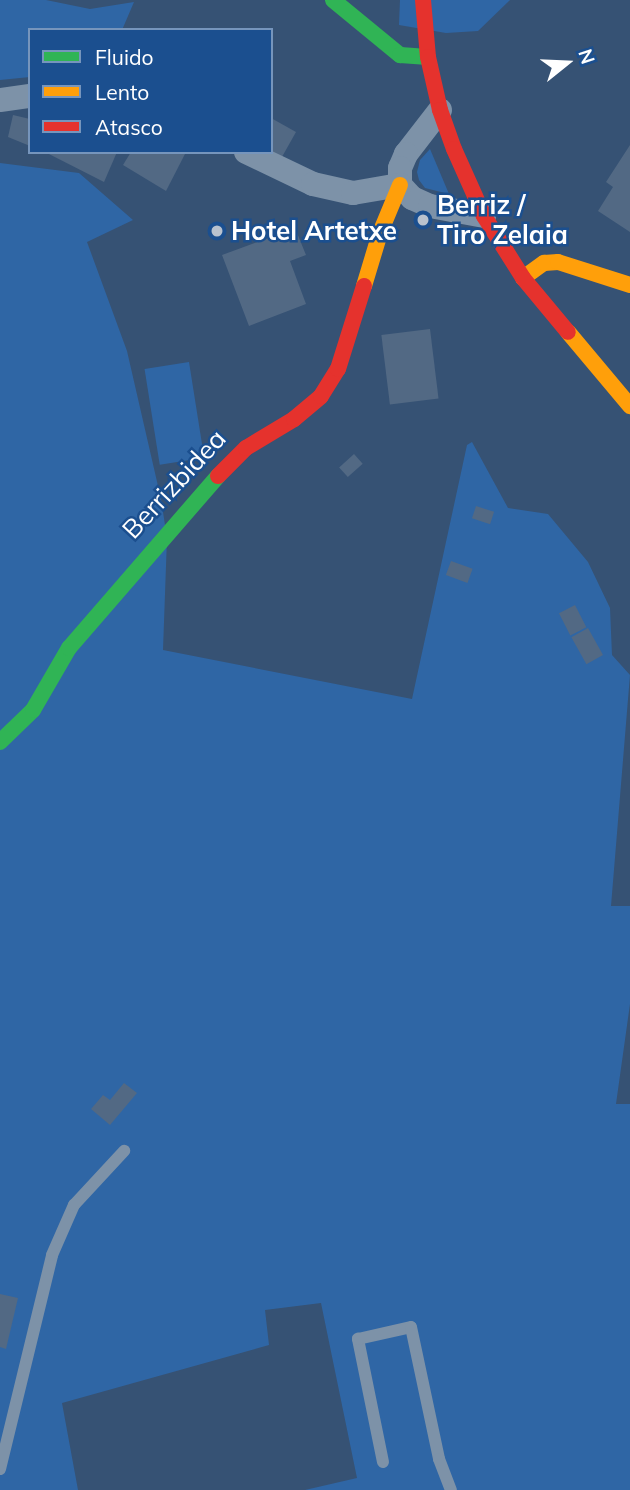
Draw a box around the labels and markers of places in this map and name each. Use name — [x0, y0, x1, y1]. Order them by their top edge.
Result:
place label: Berriz / Tiro Zelaia — [437, 189, 568, 250]
marker: Berriz / Tiro Zelaia — [415, 212, 431, 228]
place label: Hotel Artetxe — [231, 215, 397, 247]
marker: Hotel Artetxe — [209, 223, 225, 239]

